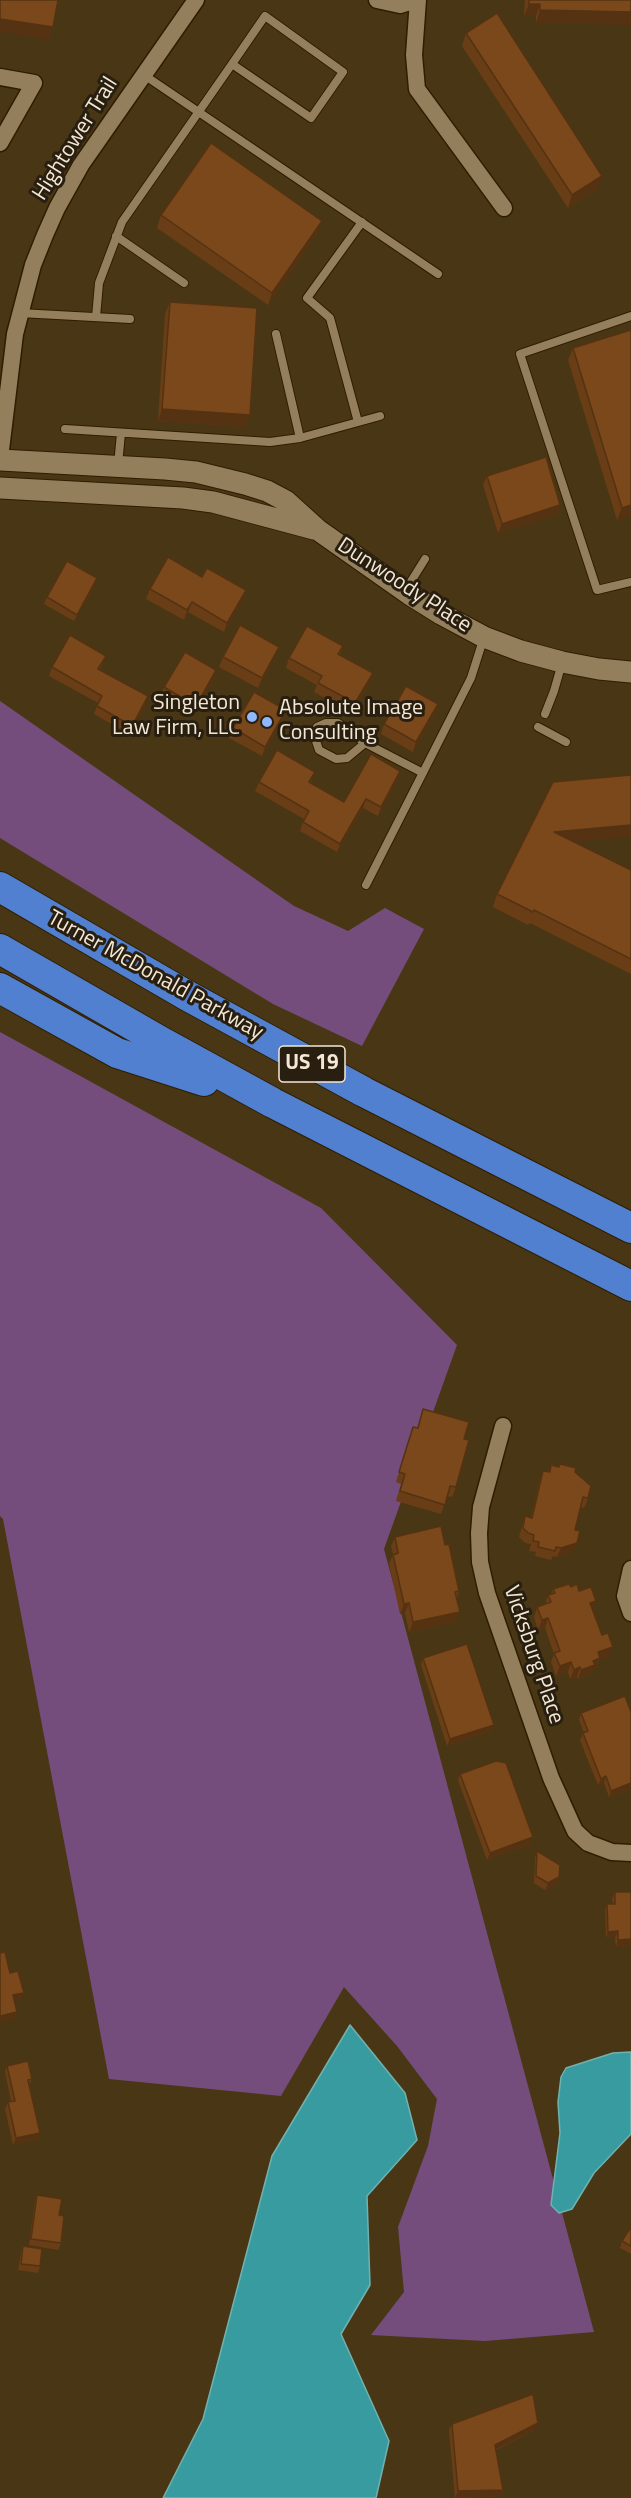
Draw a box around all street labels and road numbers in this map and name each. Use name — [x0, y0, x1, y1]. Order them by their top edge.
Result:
street label: Hightower Trail — [28, 72, 124, 206]
street label: Dunwoody Place — [332, 533, 476, 639]
street label: Turner McDonald Parkway — [42, 906, 268, 1046]
road number: US 19 — [279, 1046, 345, 1082]
street label: Vicksburg Place — [497, 1582, 569, 1728]

